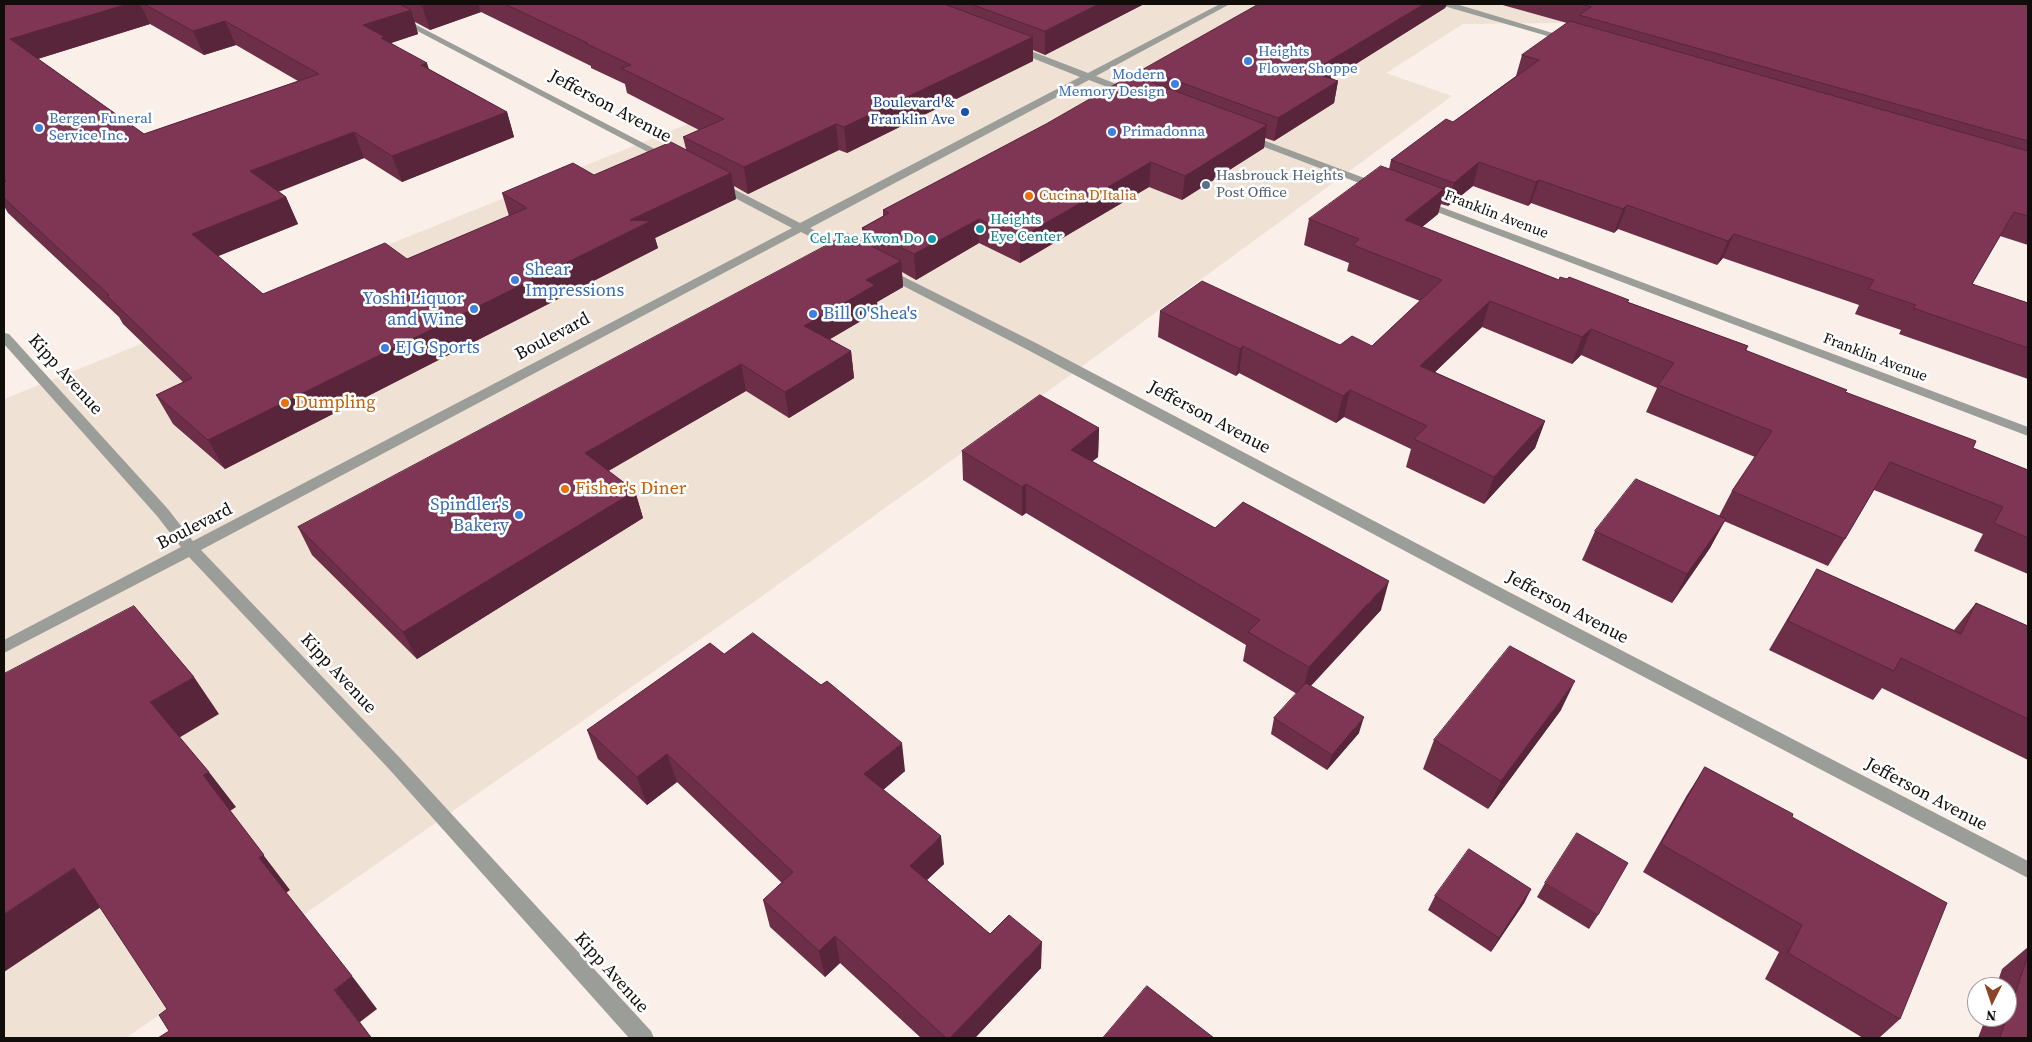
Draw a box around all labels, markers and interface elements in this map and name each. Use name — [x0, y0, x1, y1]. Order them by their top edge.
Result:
place label: Heights Flower Shoppe — [1258, 43, 1358, 78]
marker: Heights Flower Shoppe — [1242, 55, 1254, 67]
street label: Jefferson Avenue — [545, 66, 675, 148]
place label: Modern Memory Design — [1059, 66, 1165, 101]
marker: Modern Memory Design — [1169, 78, 1181, 90]
place label: Boulevard & Franklin Ave — [870, 94, 955, 129]
marker: Boulevard & Franklin Ave — [959, 106, 971, 118]
place label: Bergen Funeral Service Inc. — [49, 110, 152, 145]
marker: Bergen Funeral Service Inc. — [33, 122, 45, 134]
place label: Primadonna — [1122, 123, 1205, 141]
marker: Primadonna — [1106, 126, 1118, 138]
place label: Hasbrouck Heights Post Office — [1216, 167, 1343, 202]
marker: Hasbrouck Heights Post Office — [1200, 179, 1212, 191]
place label: Cucina D'Italia — [1039, 187, 1137, 205]
street label: Franklin Avenue — [1441, 187, 1551, 243]
marker: Cucina D'Italia — [1023, 190, 1035, 202]
place label: Heights Eye Center — [990, 211, 1062, 246]
marker: Heights Eye Center — [974, 223, 986, 235]
place label: Cel Tae Kwon Do — [810, 230, 922, 248]
marker: Cel Tae Kwon Do — [926, 233, 938, 245]
place label: Shear Impressions — [525, 259, 624, 302]
marker: Shear Impressions — [509, 274, 521, 286]
place label: Yoshi Liquor and Wine — [362, 288, 464, 330]
marker: Yoshi Liquor and Wine — [468, 303, 480, 315]
place label: Bill O'Shea's — [823, 303, 917, 325]
street label: Boulevard — [512, 308, 594, 366]
marker: Bill O'Shea's — [807, 308, 819, 320]
street label: Kipp Avenue — [23, 330, 107, 420]
street label: Franklin Avenue — [1820, 330, 1930, 386]
place label: EJG Sports — [395, 337, 480, 359]
marker: EJG Sports — [379, 342, 391, 354]
street label: Jefferson Avenue — [1144, 377, 1274, 459]
place label: Dumpling — [295, 392, 375, 414]
marker: Dumpling — [279, 397, 291, 409]
place label: Fisher's Diner — [575, 478, 686, 500]
marker: Fisher's Diner — [559, 483, 571, 495]
place label: Spindler's Bakery — [430, 494, 509, 536]
street label: Boulevard — [154, 499, 236, 555]
marker: Spindler's Bakery — [513, 509, 525, 521]
street label: Jefferson Avenue — [1502, 567, 1632, 649]
street label: Kipp Avenue — [296, 630, 380, 718]
street label: Jefferson Avenue — [1861, 754, 1991, 836]
street label: Kipp Avenue — [569, 928, 653, 1018]
north arrow — [1967, 977, 2017, 1027]
text: N — [1985, 1006, 1997, 1026]

